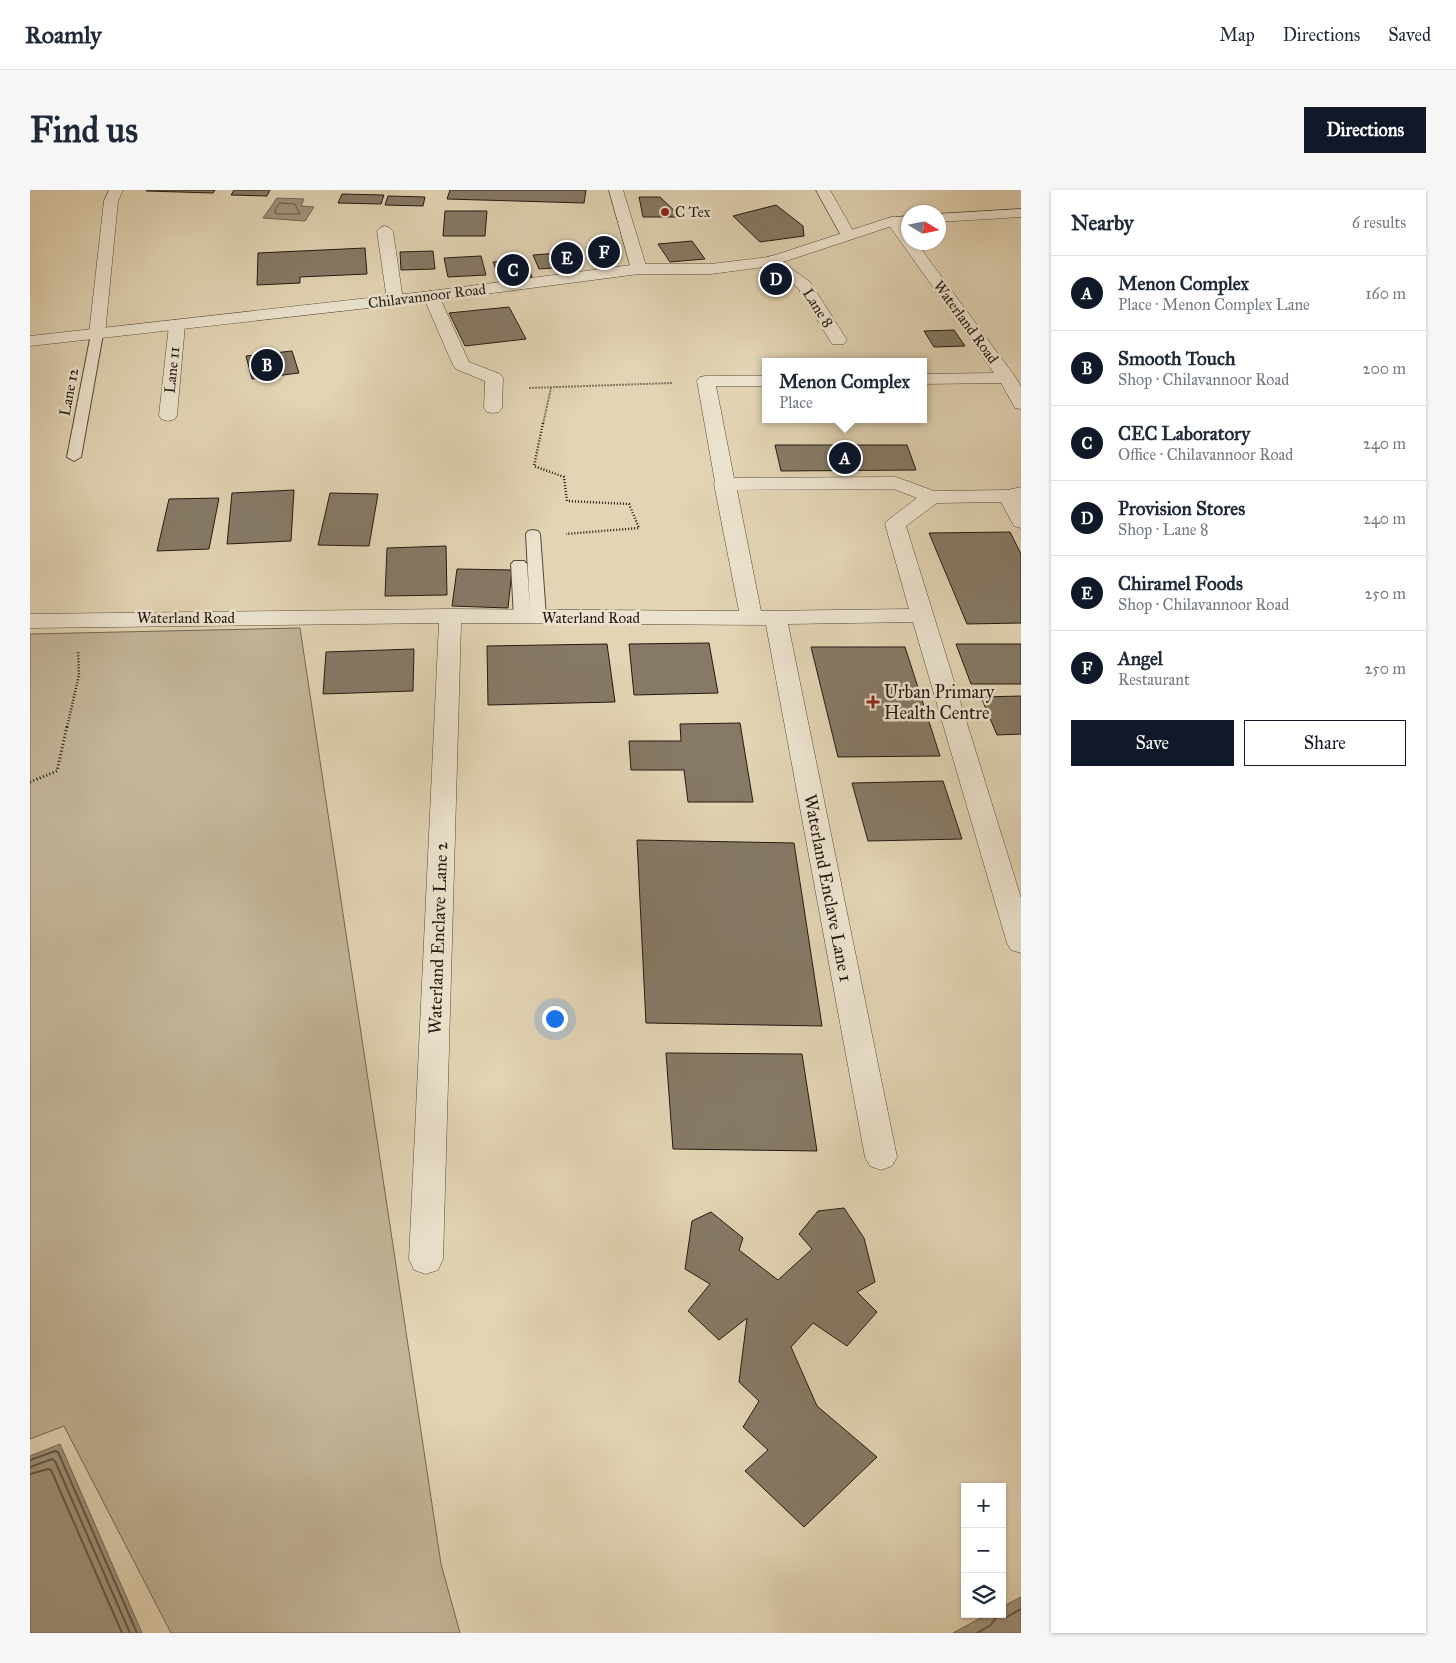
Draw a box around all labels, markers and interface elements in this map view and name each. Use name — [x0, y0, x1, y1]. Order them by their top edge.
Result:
text: Roamly — [25, 20, 102, 50]
text: Map — [1219, 24, 1255, 46]
text: Directions — [1283, 24, 1360, 46]
text: Saved — [1388, 24, 1431, 46]
button: Directions — [1304, 107, 1426, 153]
text: Find us — [30, 109, 138, 152]
place label: C Tex — [675, 203, 711, 221]
north arrow — [901, 205, 946, 250]
marker: C Tex — [659, 206, 671, 218]
text: Nearby — [1071, 210, 1134, 236]
text: 6 results — [1352, 213, 1406, 232]
pin: F — [588, 233, 620, 271]
pin: E — [551, 239, 583, 277]
pin: C — [497, 251, 529, 289]
pin: D — [760, 260, 792, 298]
text: Menon Complex — [1118, 272, 1249, 295]
street label: Waterland Road — [930, 277, 1002, 367]
street label: Chilavannoor Road — [367, 280, 488, 312]
text: A — [1082, 284, 1092, 303]
text: 160 m — [1365, 284, 1406, 303]
street label: Lane 8 — [799, 285, 837, 331]
text: Place · Menon Complex Lane — [1118, 295, 1310, 314]
street label: Lane 11 — [161, 346, 183, 394]
pin: B — [251, 346, 283, 384]
text: Smooth Touch — [1118, 347, 1236, 370]
popup — [762, 358, 927, 423]
text: B — [1082, 359, 1092, 378]
text: 200 m — [1363, 359, 1406, 378]
street label: Lane 12 — [56, 366, 83, 417]
text: Menon Complex — [779, 370, 910, 393]
text: Shop · Chilavannoor Road — [1118, 370, 1289, 389]
text: Place — [779, 393, 813, 412]
text: CEC Laboratory — [1118, 422, 1250, 445]
text: C — [1082, 434, 1092, 453]
text: 240 m — [1363, 434, 1406, 453]
pin: A — [829, 439, 861, 477]
text: Office · Chilavannoor Road — [1118, 445, 1293, 464]
text: Provision Stores — [1118, 497, 1245, 520]
text: D — [1081, 509, 1093, 528]
text: 240 m — [1363, 509, 1406, 528]
text: Shop · Lane 8 — [1118, 520, 1208, 539]
text: Chiramel Foods — [1118, 572, 1243, 595]
text: E — [1081, 584, 1093, 603]
text: 250 m — [1365, 584, 1406, 603]
text: Shop · Chilavannoor Road — [1118, 595, 1289, 614]
street label: Waterland Road — [137, 609, 236, 627]
street label: Waterland Road — [542, 609, 641, 627]
text: Angel — [1118, 647, 1163, 670]
text: F — [1082, 659, 1092, 678]
text: 250 m — [1365, 659, 1406, 678]
text: Restaurant — [1118, 670, 1190, 689]
place label: Urban Primary Health Centre — [884, 681, 995, 724]
marker: Urban Primary Health Centre — [866, 695, 880, 709]
button: Save — [1071, 720, 1234, 766]
button: Share — [1244, 720, 1406, 766]
street label: Waterland Enclave Lane 1 — [799, 792, 857, 984]
street label: Waterland Enclave Lane 2 — [424, 841, 452, 1035]
your location — [542, 1006, 568, 1032]
map controls — [961, 1483, 1006, 1618]
button: + — [961, 1483, 1006, 1528]
button: − — [961, 1528, 1006, 1573]
button: layers — [961, 1573, 1006, 1618]

